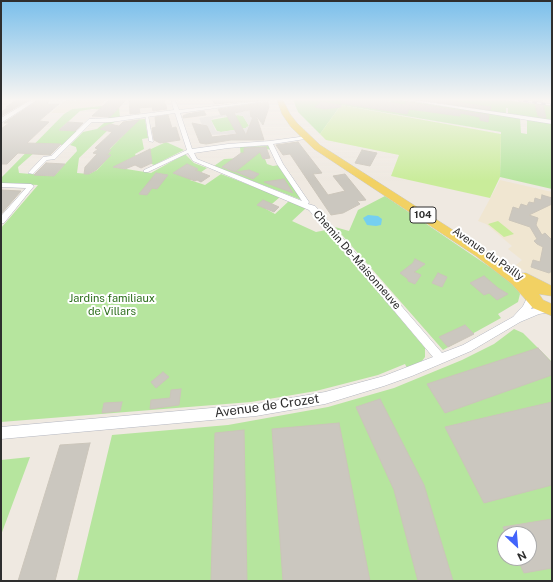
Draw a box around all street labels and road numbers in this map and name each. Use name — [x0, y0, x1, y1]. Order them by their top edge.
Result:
road number: 104 — [410, 207, 436, 223]
street label: Chemin De-Maisonneuve — [310, 208, 404, 312]
street label: Avenue du Pailly — [450, 224, 526, 284]
street label: Avenue de Crozet — [214, 391, 320, 421]

